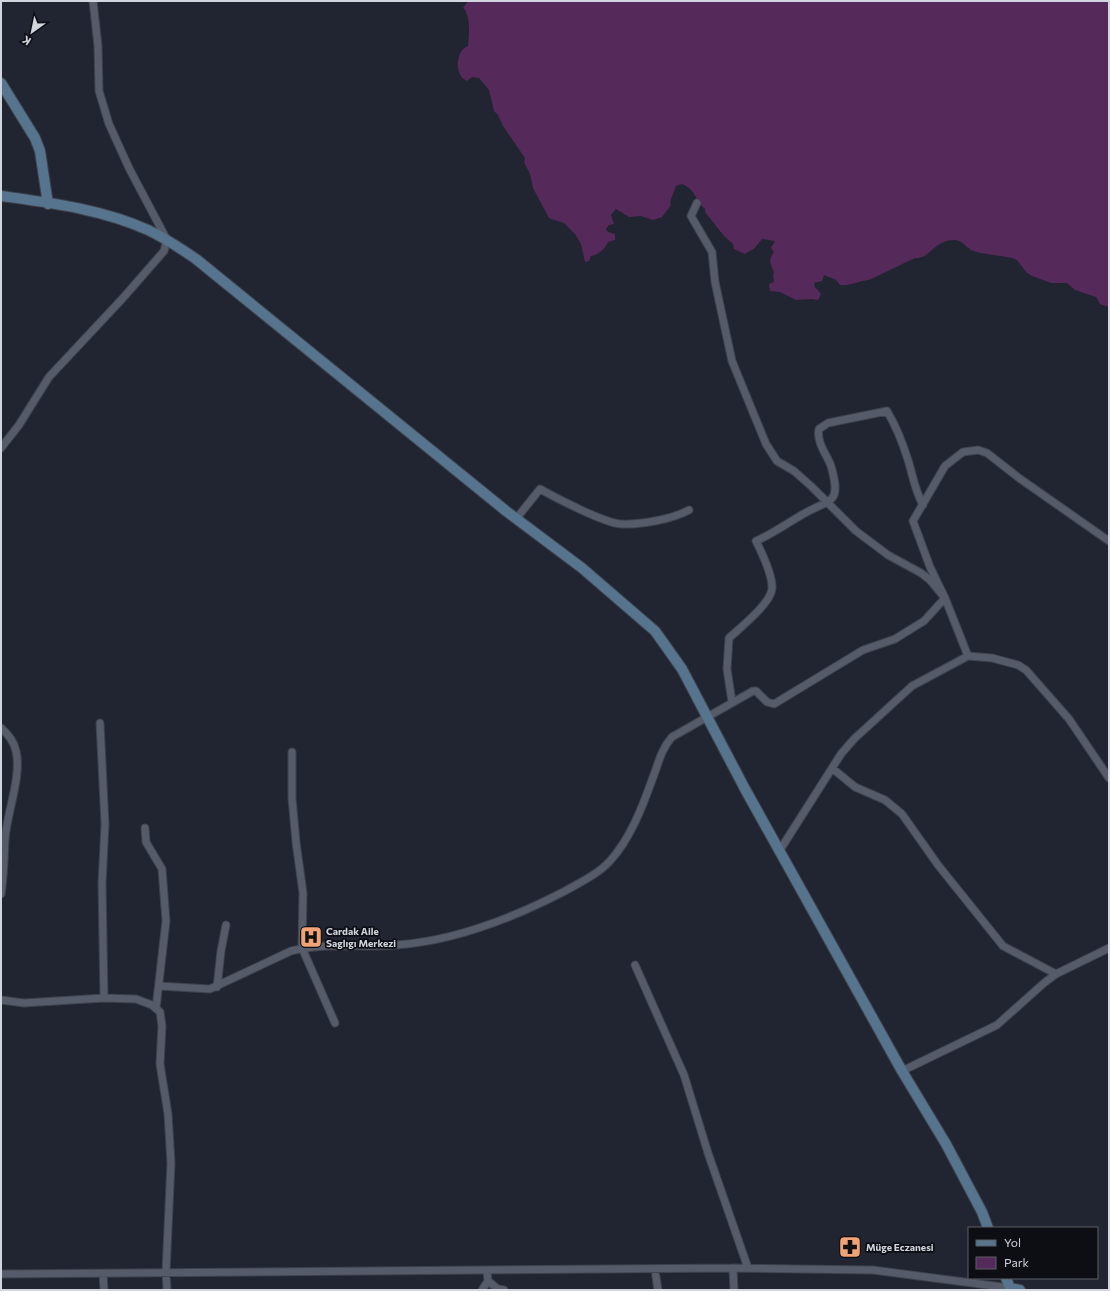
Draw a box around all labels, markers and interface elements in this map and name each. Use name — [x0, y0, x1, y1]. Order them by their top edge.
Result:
north arrow — [12, 12, 52, 52]
text: K — [19, 33, 33, 48]
hospital icon: Cardak Aile Saglıgı Merkezi — [298, 924, 324, 950]
place label: Cardak Aile Saglıgı Merkezi — [326, 925, 396, 949]
legend — [968, 1227, 1098, 1279]
pharmacy icon: Müge Eczanesi — [837, 1234, 863, 1260]
text: Yol — [1004, 1235, 1021, 1249]
place label: Müge Eczanesi — [866, 1241, 934, 1253]
text: Park — [1004, 1255, 1030, 1269]

